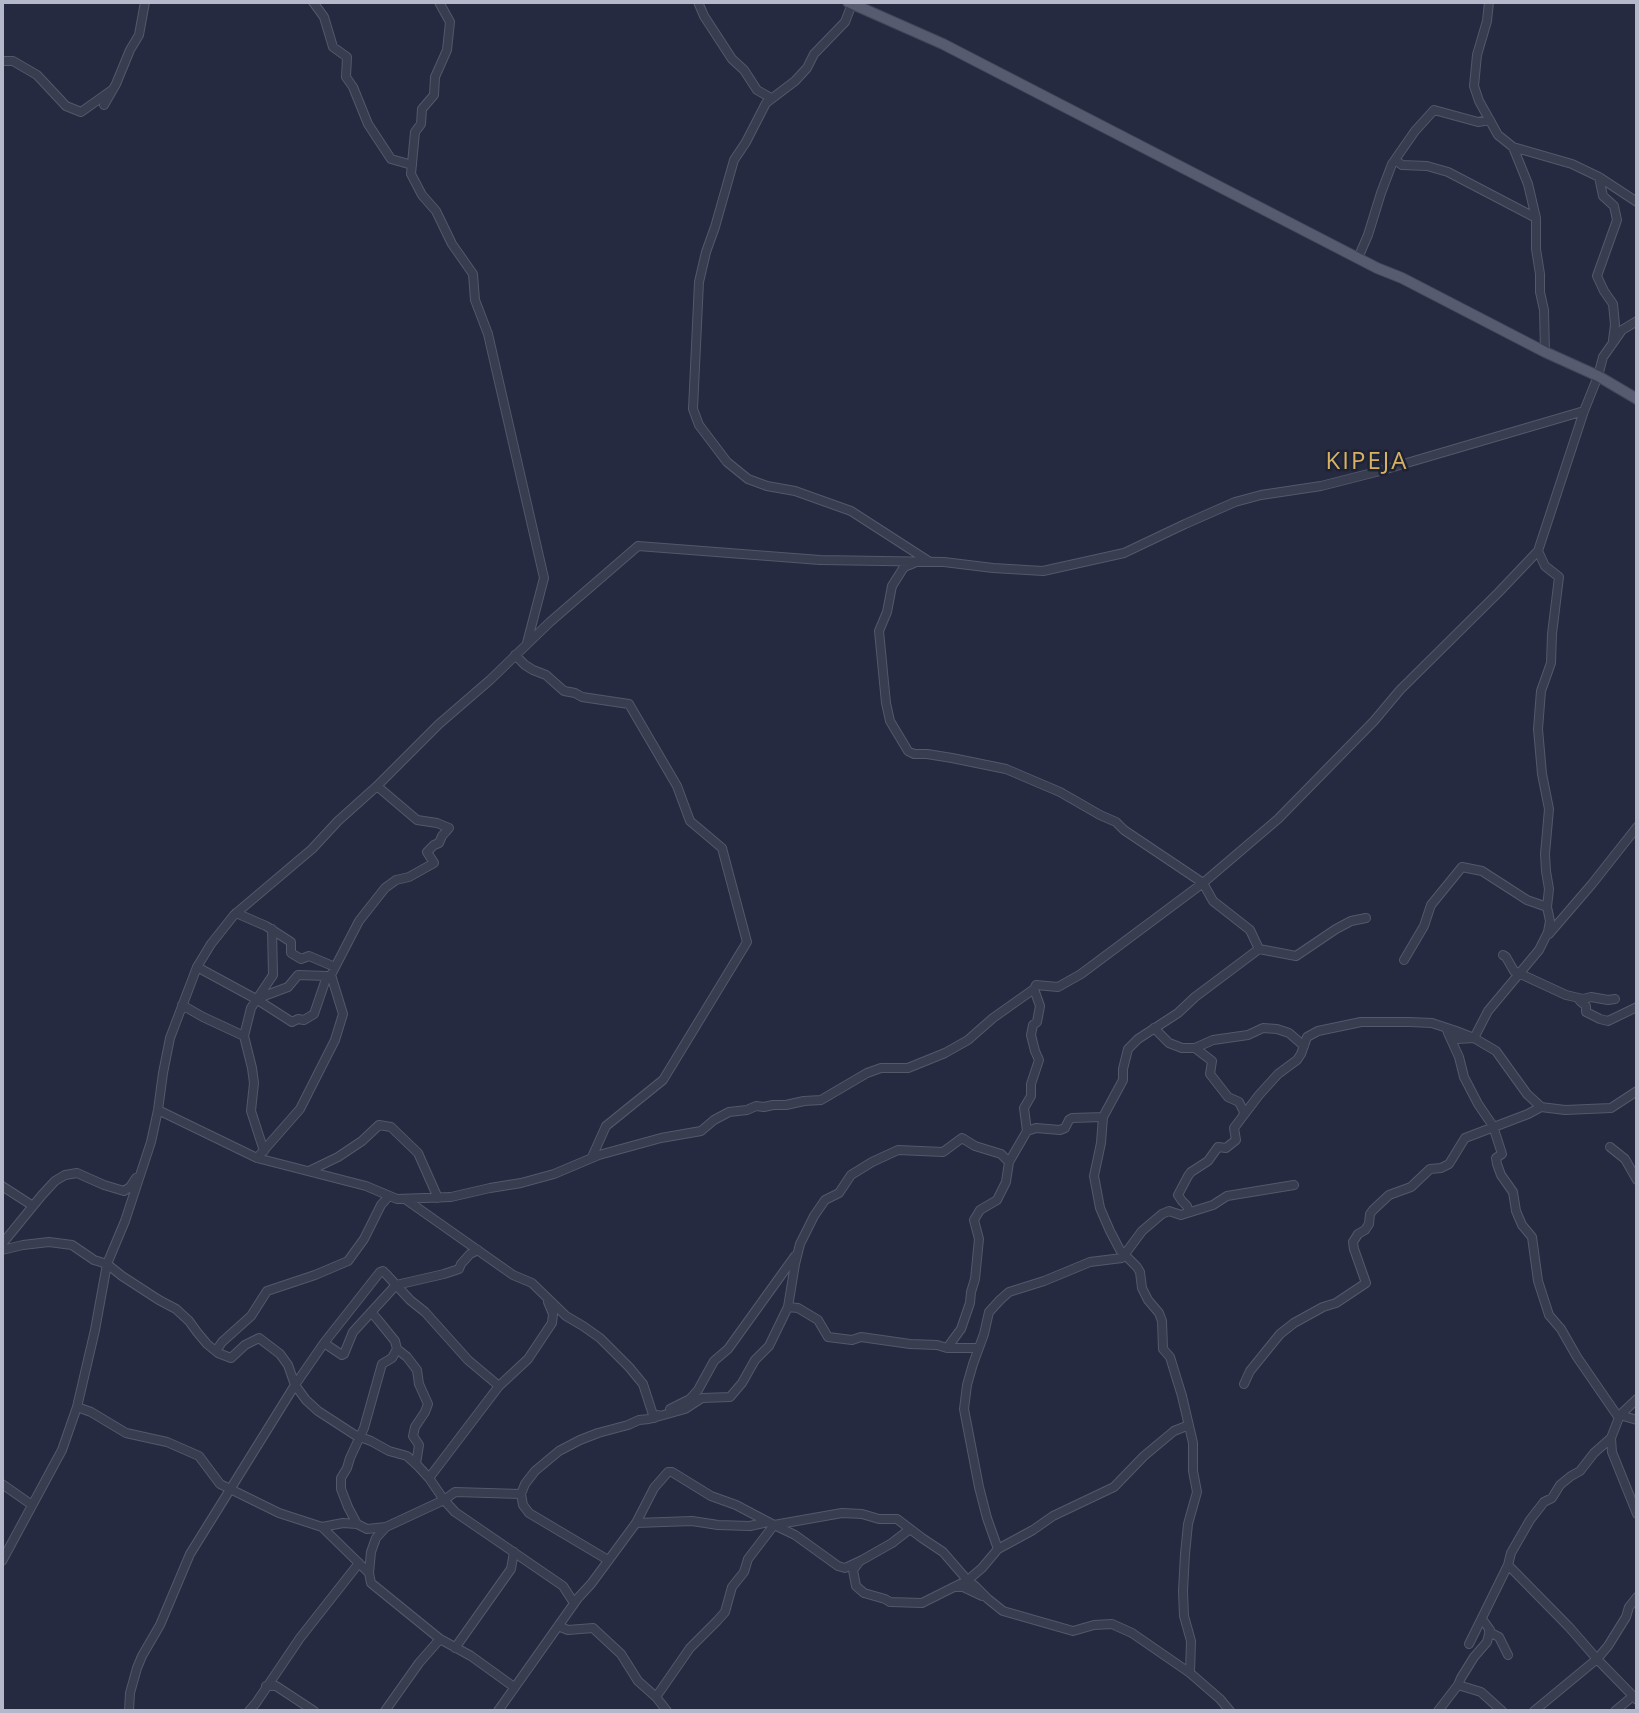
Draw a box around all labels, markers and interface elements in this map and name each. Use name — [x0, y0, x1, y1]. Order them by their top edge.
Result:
district label: KIPEJA — [1326, 448, 1408, 476]

